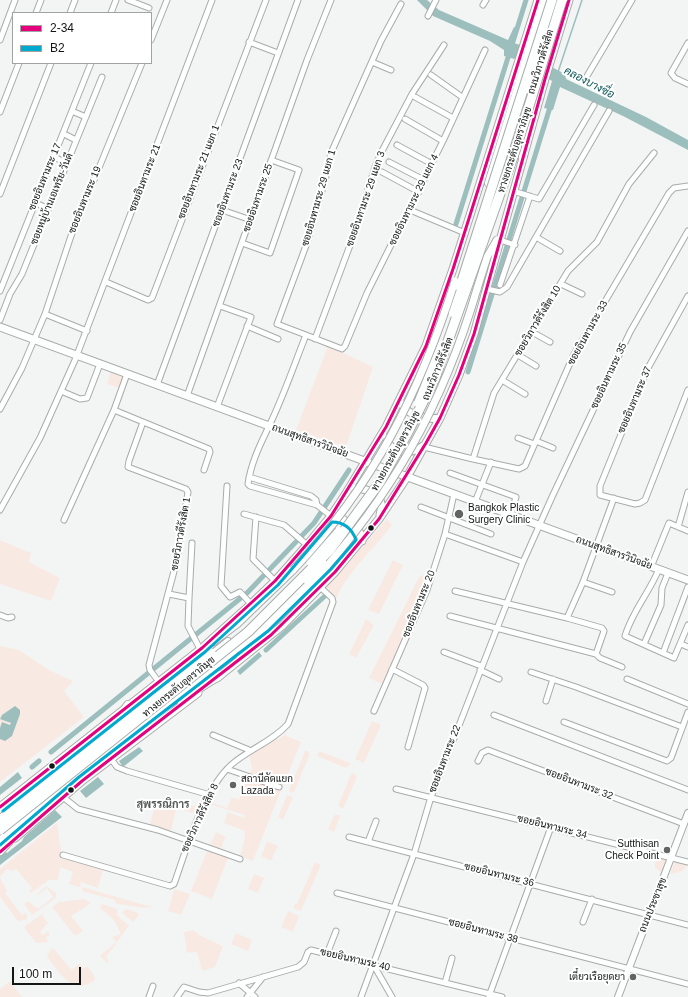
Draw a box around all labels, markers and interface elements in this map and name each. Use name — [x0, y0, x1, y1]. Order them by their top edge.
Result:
legend — [12, 12, 152, 64]
text: 2-34 — [50, 21, 74, 35]
street label: ถนนวิภาวดีรังสิต — [525, 28, 557, 96]
text: B2 — [50, 41, 65, 55]
water label: คลองบางซื่อ — [562, 64, 616, 102]
street label: ทางยกระดับอุตราภิมุข — [495, 105, 535, 195]
street label: ซอยอินทามระ 21 แยก 1 — [175, 123, 223, 221]
street label: ซอยอินทามระ 17 — [26, 142, 64, 212]
street label: ซอยอินทามระ 21 — [127, 142, 163, 214]
street label: ซอยอินทามระ 29 แยก 1 — [299, 148, 339, 248]
street label: ซอยอินทามระ 29 แยก 3 — [344, 150, 388, 248]
street label: ซอยหมู่บ้านเอเทรีย-วันดี — [28, 151, 76, 247]
street label: ซอยอินทามระ 29 แยก 4 — [387, 152, 441, 248]
street label: ซอยอินทามระ 23 — [210, 157, 246, 229]
street label: ซอยอินทามระ 25 — [241, 162, 275, 234]
street label: ซอยอินทามระ 19 — [66, 165, 104, 235]
street label: ซอยวิภาวดีรังสิต 10 — [512, 284, 564, 358]
street label: ซอยอินทามระ 33 — [565, 299, 611, 367]
street label: ถนนวิภาวดีรังสิต — [420, 336, 456, 402]
street label: ซอยอินทามระ 35 — [588, 341, 630, 411]
street label: ซอยอินทามระ 37 — [615, 365, 655, 435]
street label: ทางยกระดับอุตราภิมุข — [369, 409, 423, 493]
street label: ถนนสุทธิสารวินิจฉัย — [270, 422, 350, 460]
street label: ซอยวิภาวดีรังสิต 1 — [169, 496, 193, 572]
place label: Bangkok Plastic Surgery Clinic — [468, 502, 539, 526]
marker: Bangkok Plastic Surgery Clinic — [453, 508, 465, 520]
unlabelled marker — [366, 523, 376, 533]
street label: ถนนสุทธิสารวินิจฉัย — [574, 534, 654, 572]
street label: ซอยอินทามระ 20 — [400, 569, 438, 639]
street label: ทางยกระดับอุตราภิมุข — [140, 654, 218, 720]
street label: ซอยอินทามระ 22 — [427, 723, 463, 795]
unlabelled marker — [47, 761, 57, 771]
street label: ซอยอินทามระ 32 — [543, 766, 615, 802]
place label: สถานีคัดแยก Lazada — [241, 773, 293, 796]
marker: สถานีคัดแยก Lazada — [228, 780, 238, 790]
street label: ซอยวิภาวดีรังสิต 8 — [179, 782, 221, 854]
unlabelled marker — [66, 785, 76, 795]
district label: สุพรรณิการ — [136, 798, 190, 812]
street label: ซอยอินทามระ 34 — [516, 813, 588, 841]
place label: Sutthisan Check Point — [605, 838, 659, 862]
marker: Sutthisan Check Point — [662, 845, 672, 855]
street label: ซอยอินทามระ 36 — [463, 861, 535, 889]
street label: ถนนประชาสุข — [637, 876, 669, 934]
street label: ซอยอินทามระ 38 — [447, 916, 519, 946]
street label: ซอยอินทามระ 40 — [319, 946, 391, 974]
scale bar — [14, 959, 83, 985]
text: 100 m — [19, 967, 52, 981]
place label: เตี๋ยวเรือยุดยา — [569, 971, 625, 983]
marker: เตี๋ยวเรือยุดยา — [628, 972, 638, 982]

